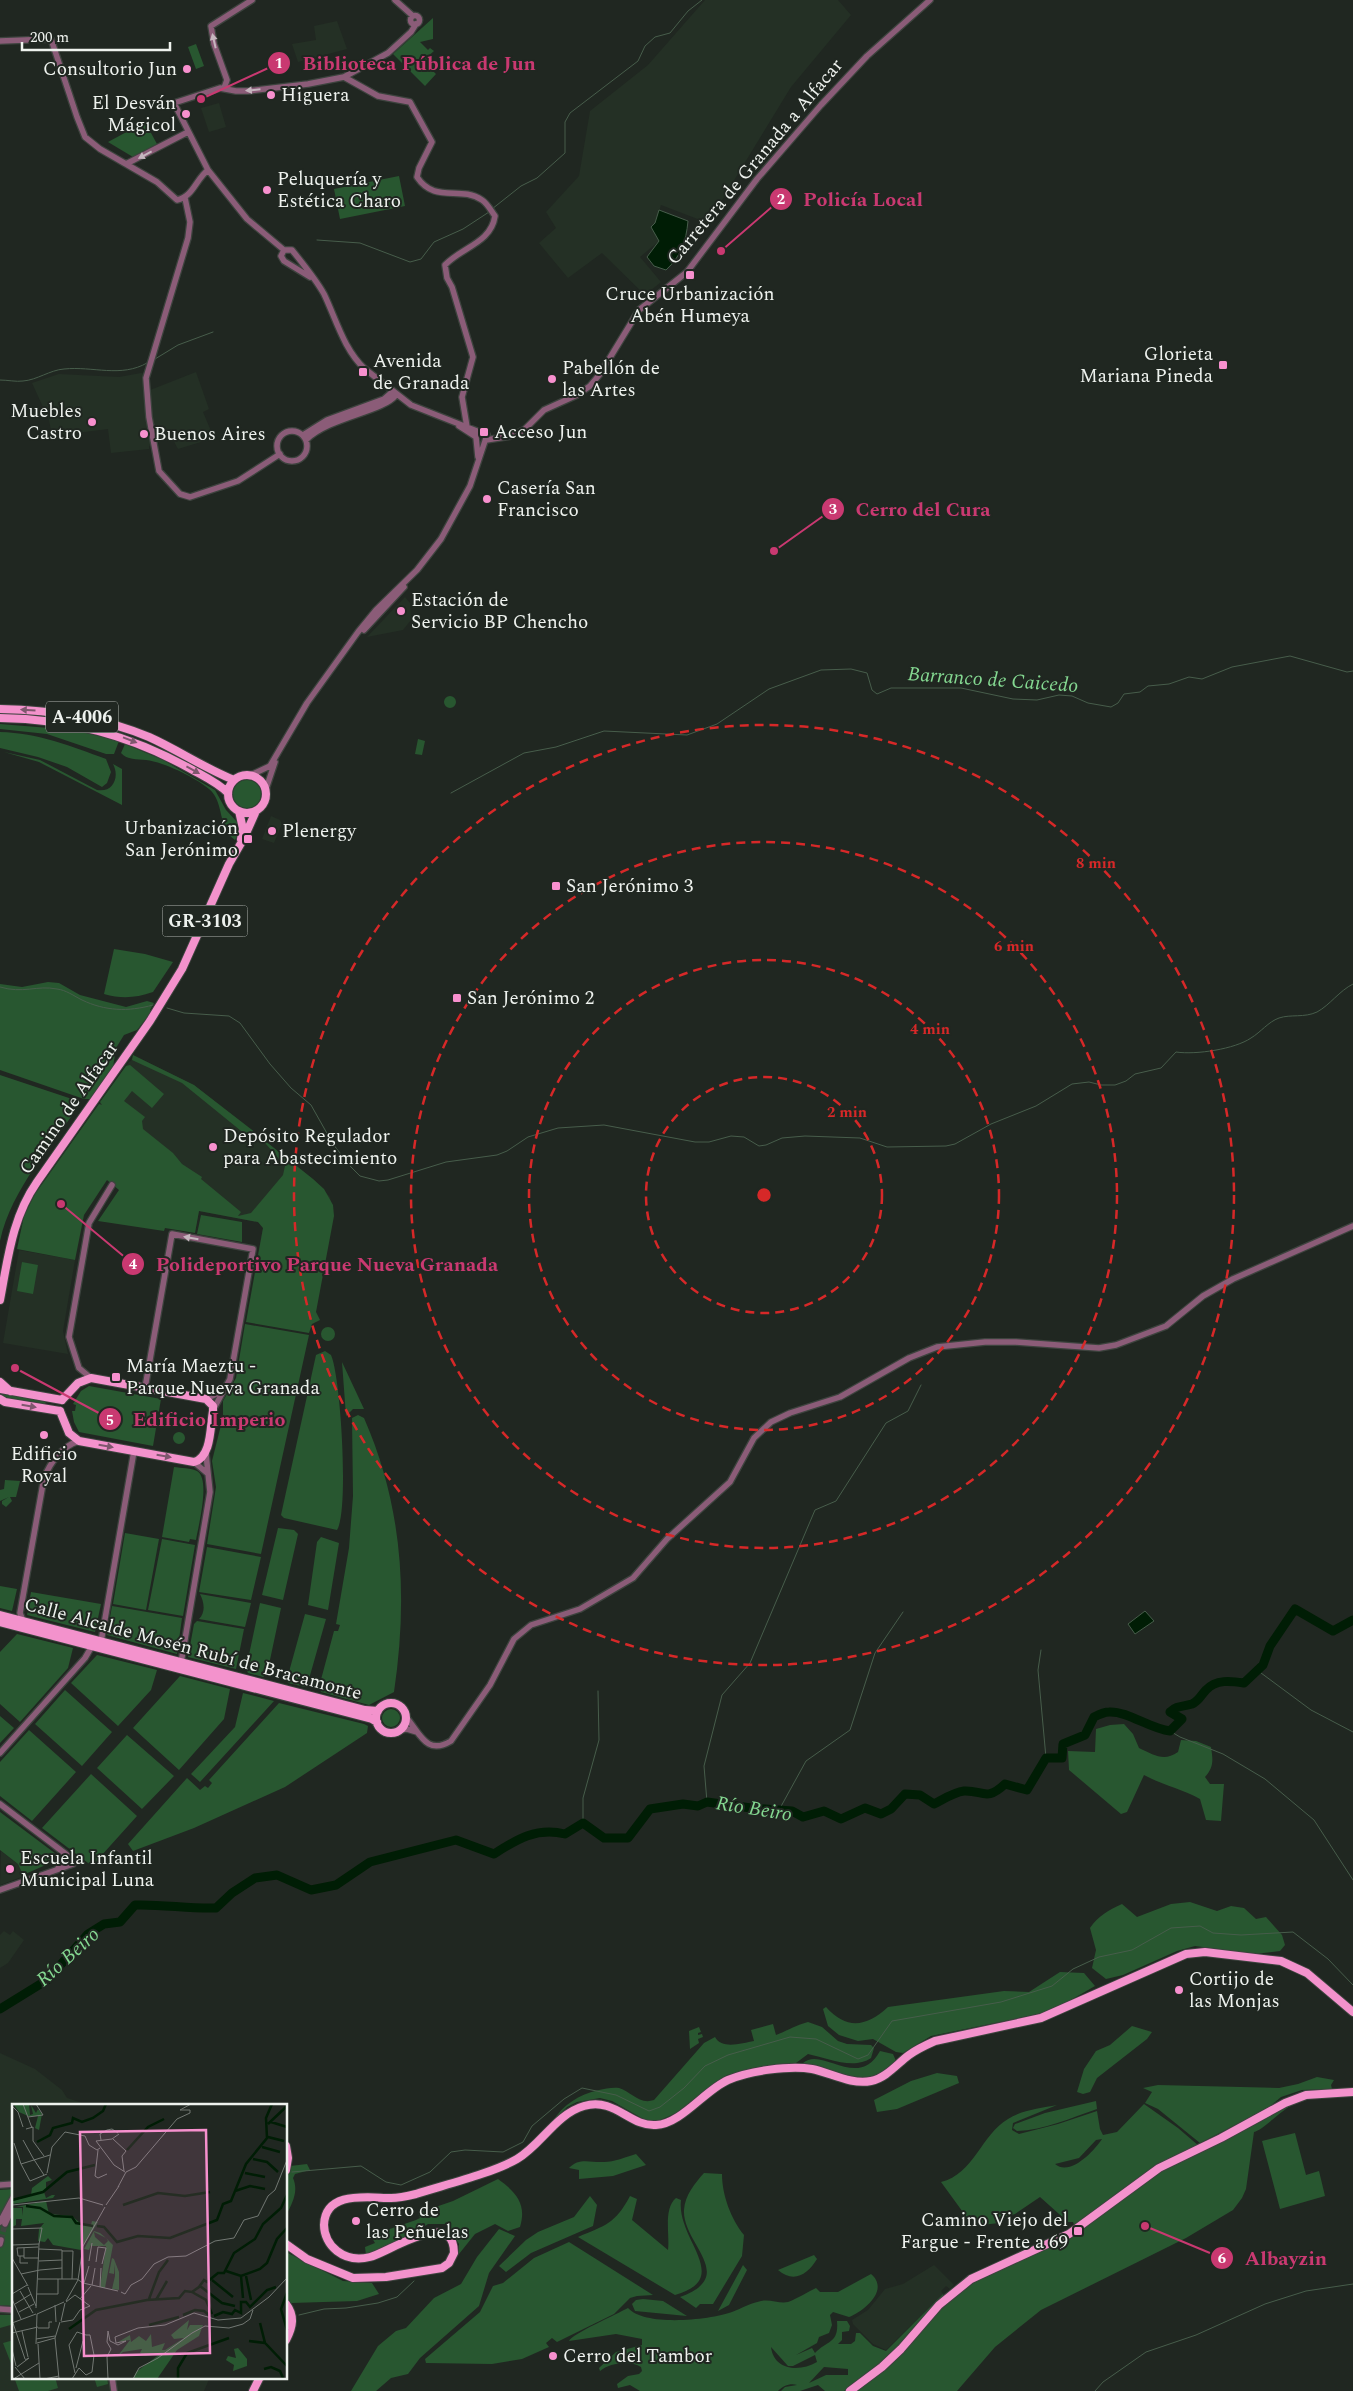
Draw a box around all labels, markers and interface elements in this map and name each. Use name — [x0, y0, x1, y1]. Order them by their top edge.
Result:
scale bar — [22, 20, 170, 52]
text: 200 m — [30, 26, 69, 49]
one-way arrow — [210, 33, 218, 48]
callout: Biblioteca Pública de Jun — [267, 46, 546, 81]
text: Biblioteca Pública de Jun — [302, 49, 536, 79]
text: 1 — [275, 52, 283, 75]
street label: Carretera de Granada a Alfacar — [660, 52, 850, 272]
place label: Consultorio Jun — [43, 55, 177, 84]
marker: Consultorio Jun — [181, 63, 193, 75]
place label: Higuera — [281, 81, 350, 110]
one-way arrow — [245, 86, 261, 94]
place label: El Desván Mágicol — [92, 89, 176, 140]
marker: Higuera — [265, 89, 277, 101]
marker: El Desván Mágicol — [180, 108, 192, 120]
one-way arrow — [138, 151, 152, 159]
place label: Peluquería y Estética Charo — [277, 165, 401, 216]
callout: Policía Local — [768, 181, 933, 216]
marker: Peluquería y Estética Charo — [261, 184, 273, 196]
text: Policía Local — [803, 185, 923, 215]
text: 2 — [777, 188, 785, 211]
marker: Cruce Urbanización Abén Humeya — [684, 269, 696, 281]
place label: Cruce Urbanización Abén Humeya — [605, 280, 775, 331]
place label: Glorieta Mariana Pineda — [1079, 340, 1214, 391]
place label: Avenida de Granada — [373, 347, 470, 398]
place label: Pabellón de las Artes — [562, 354, 660, 405]
marker: Glorieta Mariana Pineda — [1217, 359, 1229, 371]
marker: Avenida de Granada — [357, 366, 369, 378]
marker: Pabellón de las Artes — [546, 373, 558, 385]
place label: Muebles Castro — [10, 397, 82, 448]
marker: Muebles Castro — [86, 416, 98, 428]
place label: Acceso Jun — [494, 418, 587, 447]
place label: Buenos Aires — [154, 420, 266, 449]
marker: Acceso Jun — [478, 426, 490, 438]
marker: Buenos Aires — [138, 428, 150, 440]
place label: Casería San Francisco — [497, 474, 596, 525]
callout: Cerro del Cura — [821, 491, 1001, 526]
marker: Casería San Francisco — [481, 493, 493, 505]
text: Cerro del Cura — [855, 495, 991, 525]
text: 3 — [829, 498, 837, 521]
place label: Estación de Servicio BP Chencho — [411, 586, 588, 637]
marker: Estación de Servicio BP Chencho — [395, 605, 407, 617]
water label: Barranco de Caicedo — [907, 659, 1079, 701]
road number: A-4006 — [46, 702, 118, 732]
one-way arrow — [20, 706, 36, 714]
one-way arrow — [122, 736, 137, 744]
one-way arrow — [185, 766, 200, 774]
place label: Urbanización San Jerónimo — [124, 814, 238, 865]
place label: Plenergy — [282, 817, 357, 846]
marker: Plenergy — [266, 825, 278, 837]
marker: Urbanización San Jerónimo — [242, 833, 254, 845]
text: 8 min — [1076, 852, 1116, 875]
place label: San Jerónimo 3 — [566, 872, 694, 901]
marker: San Jerónimo 3 — [550, 880, 562, 892]
road number: GR-3103 — [162, 906, 248, 936]
text: 6 min — [994, 935, 1034, 958]
place label: San Jerónimo 2 — [467, 984, 594, 1013]
marker: San Jerónimo 2 — [451, 992, 463, 1004]
text: 4 min — [910, 1018, 950, 1041]
street label: Camino de Alfacar — [12, 1035, 126, 1181]
text: 2 min — [827, 1101, 867, 1124]
place label: Depósito Regulador para Abastecimiento — [223, 1122, 397, 1173]
marker: Depósito Regulador para Abastecimiento — [207, 1141, 219, 1153]
centre of rings — [755, 1186, 773, 1204]
one-way arrow — [183, 1233, 199, 1241]
callout: Polideportivo Parque Nueva Granada — [121, 1247, 508, 1282]
text: Polideportivo Parque Nueva Granada — [156, 1250, 499, 1280]
text: 4 — [129, 1253, 138, 1276]
place label: María Maeztu - Parque Nueva Granada — [126, 1352, 320, 1403]
marker: María Maeztu - Parque Nueva Granada — [110, 1371, 122, 1383]
callout: Edificio Imperio — [98, 1402, 295, 1437]
one-way arrow — [21, 1403, 37, 1411]
text: Edificio Imperio — [133, 1405, 285, 1435]
text: 5 — [106, 1409, 114, 1432]
marker: Edificio Royal — [38, 1429, 50, 1441]
place label: Edificio Royal — [11, 1440, 77, 1491]
one-way arrow — [99, 1443, 115, 1451]
one-way arrow — [156, 1453, 172, 1461]
street label: Calle Alcalde Mosén Rubí de Bracamonte — [21, 1590, 365, 1708]
water label: Río Beiro — [714, 1788, 794, 1830]
place label: Escuela Infantil Municipal Luna — [20, 1844, 155, 1895]
marker: Escuela Infantil Municipal Luna — [4, 1863, 16, 1875]
water label: Río Beiro — [29, 1920, 107, 1994]
place label: Cortijo de las Monjas — [1189, 1965, 1280, 2016]
marker: Cortijo de las Monjas — [1173, 1984, 1185, 1996]
inset map — [12, 2104, 288, 2378]
place label: Cerro de las Peñuelas — [366, 2196, 469, 2247]
place label: Camino Viejo del Fargue - Frente a 69 — [900, 2206, 1068, 2257]
marker: Cerro de las Peñuelas — [350, 2215, 362, 2227]
marker: Camino Viejo del Fargue - Frente a 69 — [1072, 2225, 1084, 2237]
callout: Albayzin — [1209, 2241, 1337, 2276]
text: Albayzin — [1245, 2244, 1327, 2274]
text: 6 — [1218, 2247, 1226, 2270]
place label: Cerro del Tambor — [563, 2342, 713, 2371]
marker: Cerro del Tambor — [547, 2350, 559, 2362]

